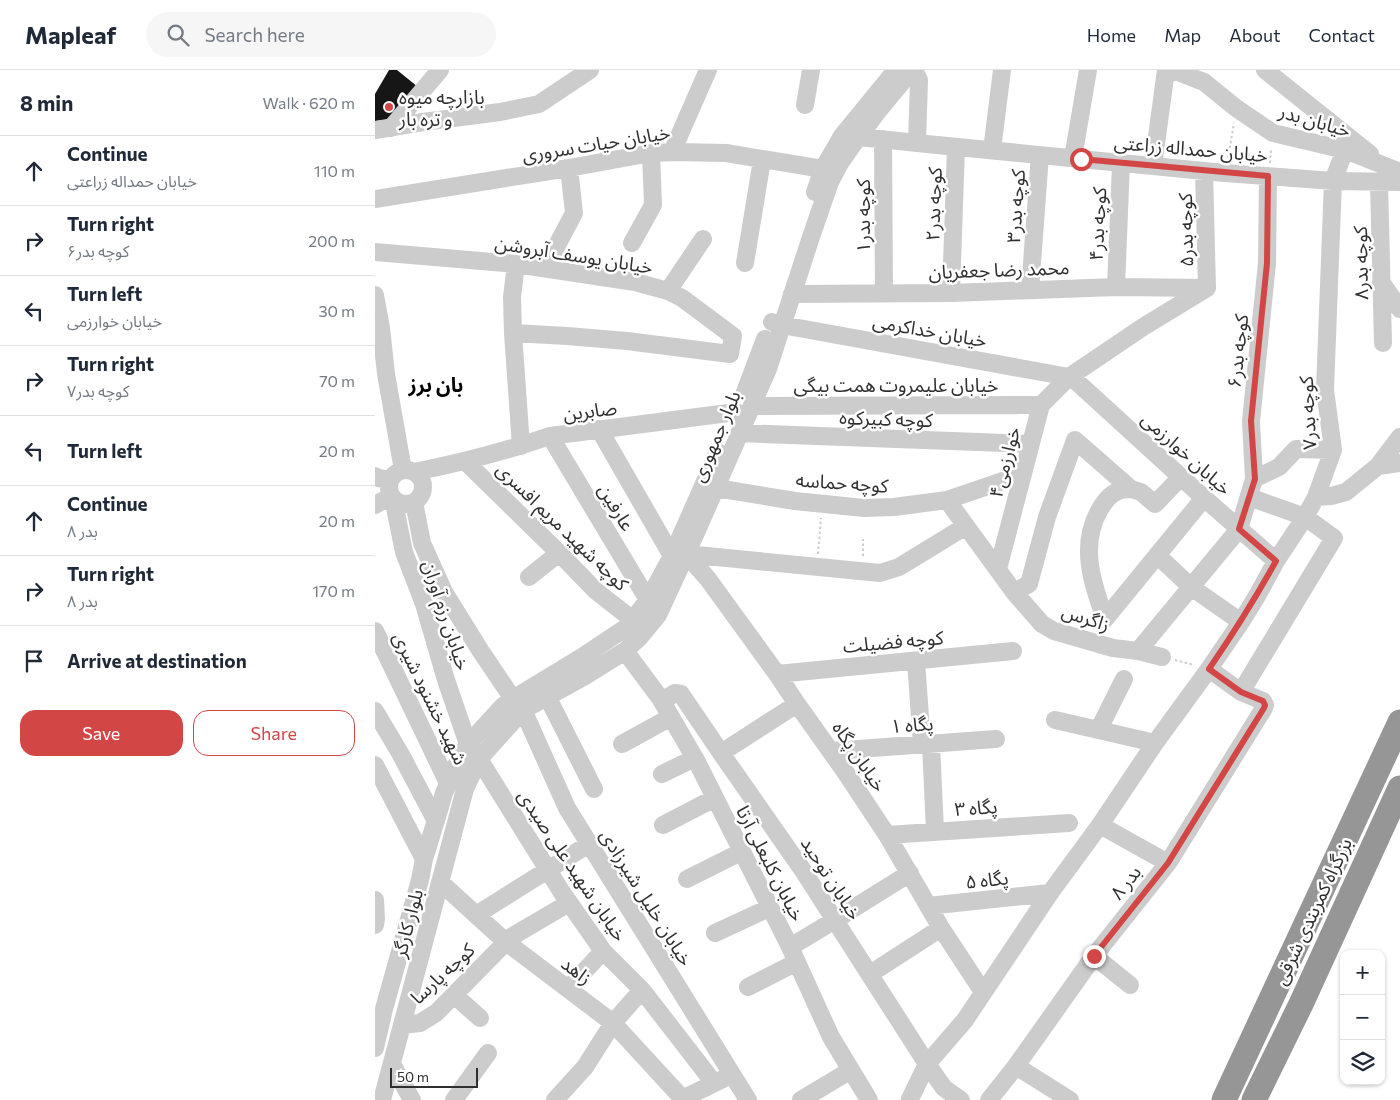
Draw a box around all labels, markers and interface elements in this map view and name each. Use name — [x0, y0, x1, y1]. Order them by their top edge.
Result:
search box — [146, 12, 496, 57]
text: Mapleaf — [25, 20, 116, 49]
icon: search — [164, 21, 192, 49]
text: Search here — [204, 23, 305, 46]
text: Home — [1087, 24, 1136, 46]
text: Map — [1164, 24, 1201, 46]
text: About — [1229, 24, 1281, 46]
text: Contact — [1309, 24, 1375, 46]
place label: بازارچه میوه و تره بار — [398, 85, 485, 131]
text: 8 min — [20, 90, 73, 115]
text: Walk · 620 m — [263, 93, 355, 112]
street label: خیابان بدر — [1275, 99, 1353, 142]
marker: بازارچه میوه و تره بار — [383, 101, 395, 113]
street label: خیابان حیات سروری — [520, 120, 672, 167]
street label: خیابان حمداله زراعتی — [1113, 130, 1269, 167]
text: Continue — [67, 142, 147, 165]
route start — [1070, 148, 1093, 171]
icon: ahead — [20, 157, 48, 185]
text: 110 m — [314, 161, 355, 180]
street label: کوچه بدر۲ — [920, 165, 948, 241]
street label: کوچه بدر۳ — [1001, 167, 1031, 244]
text: خیابان حمداله زراعتی — [67, 171, 197, 190]
street label: کوچه بدر۱ — [851, 178, 876, 253]
street label: کوچه بدر۴ — [1084, 185, 1113, 262]
street label: کوچه بدر۵ — [1173, 192, 1199, 267]
text: Turn right — [67, 212, 154, 235]
street label: کوچه بدر۸ — [1348, 225, 1374, 300]
icon: right — [20, 227, 48, 255]
street label: خیابان یوسف آبروشن — [493, 230, 655, 279]
text: 200 m — [308, 231, 355, 250]
text: کوچه بدر۶ — [67, 241, 129, 260]
street label: محمد رضا جعفریان — [928, 255, 1070, 284]
text: Turn left — [67, 282, 142, 305]
icon: left — [20, 297, 48, 325]
text: 30 m — [318, 301, 355, 320]
street label: خیابان خداکرمی — [871, 309, 989, 352]
text: خیابان خوارزمی — [67, 311, 162, 330]
street label: کوچه بدر۶ — [1222, 312, 1254, 389]
text: Turn right — [67, 352, 154, 375]
icon: right — [20, 367, 48, 395]
text: 70 m — [319, 371, 355, 390]
district label: بان برز — [408, 372, 463, 397]
street label: خیابان علیمروت همت بیگی — [793, 373, 999, 397]
street label: کوچه بدر۷ — [1294, 374, 1322, 451]
text: کوچه بدر۷ — [67, 381, 129, 400]
street label: بلوار جمهوری — [685, 387, 745, 486]
street label: صابرین — [562, 395, 618, 426]
street label: کوچه کبیرکوه — [839, 405, 934, 433]
street label: خیابان خوارزمی — [1137, 407, 1237, 500]
street label: خوارزمی۴ — [983, 424, 1025, 500]
icon: left — [20, 437, 48, 465]
text: Turn left — [67, 439, 142, 462]
text: 20 m — [319, 441, 355, 460]
street label: کوچه شهید مریم افسری — [490, 457, 635, 598]
street label: کوچه حماسه — [795, 467, 890, 499]
street label: عارفین — [593, 479, 640, 535]
text: Continue — [67, 492, 147, 515]
icon: ahead — [20, 507, 48, 535]
text: 20 m — [319, 511, 355, 530]
text: بدر ۸ — [67, 521, 98, 540]
street label: خیابان رزم آوران — [415, 557, 476, 674]
text: Turn right — [67, 562, 154, 585]
icon: right — [20, 577, 48, 605]
text: 170 m — [312, 581, 355, 600]
text: بدر ۸ — [67, 591, 98, 610]
street label: زاگرس — [1059, 599, 1113, 636]
street label: کوچه فضیلت — [842, 625, 946, 659]
street label: شهید خشنود شیری — [388, 628, 473, 769]
icon: arrive — [20, 647, 48, 675]
text: Arrive at destination — [67, 649, 247, 672]
button: Save — [20, 710, 183, 756]
button: Share — [193, 710, 355, 756]
street label: پگاه ۱ — [890, 711, 934, 739]
street label: خیابان پگاه — [826, 717, 892, 797]
street label: خیابان شهید علی صیدی — [513, 785, 632, 946]
street label: پگاه ۳ — [954, 794, 998, 822]
street label: خیابان کلبعلی آرتا — [731, 801, 810, 925]
street label: خیابان خلیل شیرزادی — [595, 824, 698, 970]
street label: خیابان توحید — [796, 832, 867, 924]
street label: بزرگراه کمربندی شرقی — [1268, 834, 1357, 989]
street label: بدر ۸ — [1105, 860, 1146, 904]
street label: پگاه ۵ — [964, 865, 1010, 895]
street label: بلوار کارگر — [387, 886, 428, 961]
street label: کوچه پارسا — [405, 937, 481, 1010]
route end — [1083, 945, 1106, 968]
map controls — [1340, 950, 1385, 1085]
button: + — [1340, 950, 1385, 995]
street label: زاهد — [557, 951, 597, 990]
button: − — [1340, 995, 1385, 1040]
button: layers — [1340, 1040, 1385, 1085]
scale bar — [390, 1065, 477, 1088]
text: 50 m — [397, 1068, 429, 1085]

